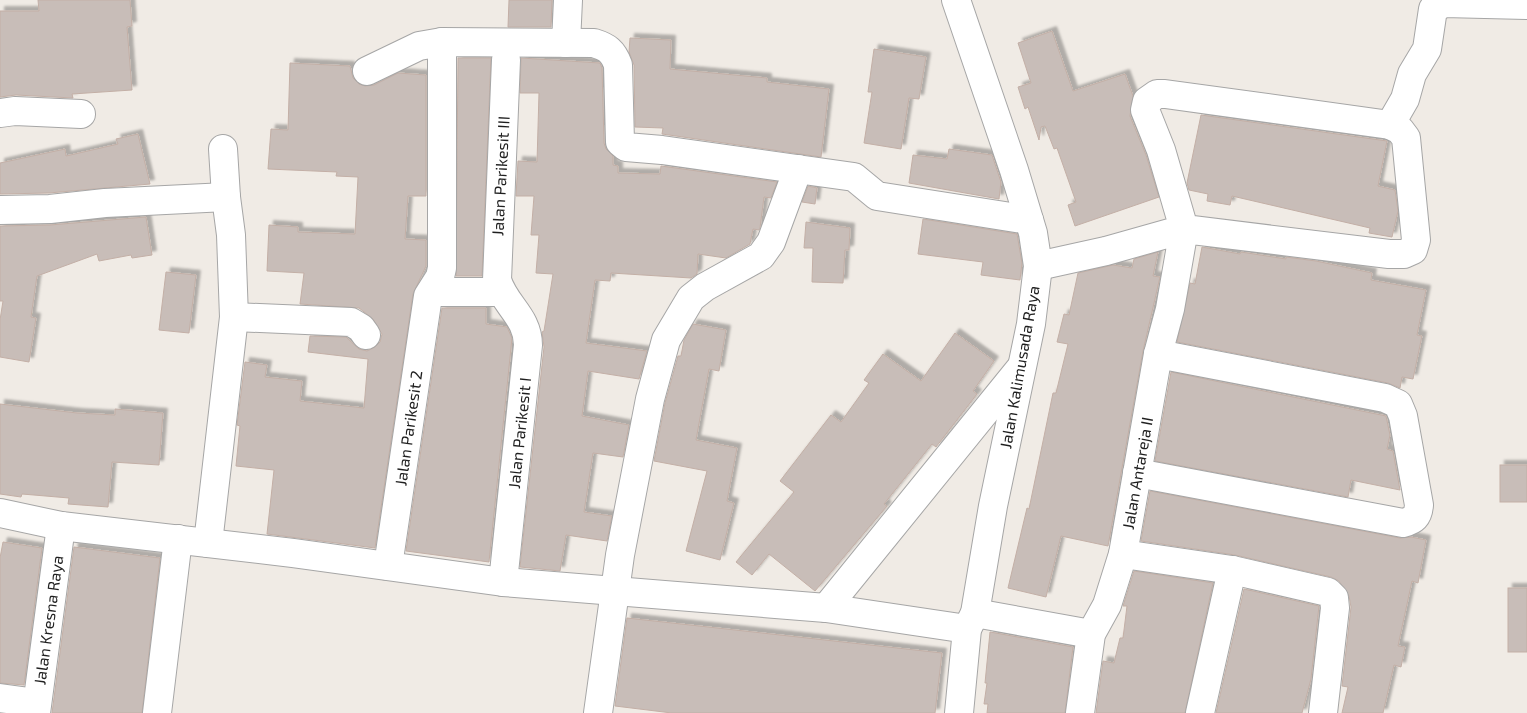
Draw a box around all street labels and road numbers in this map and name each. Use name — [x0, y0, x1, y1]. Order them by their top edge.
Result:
street label: Jalan Parikesit III — [487, 116, 513, 236]
street label: Jalan Kalimusada Raya — [995, 284, 1043, 450]
street label: Jalan Parikesit 2 — [390, 369, 426, 487]
street label: Jalan Parikesit I — [504, 377, 534, 489]
street label: Jalan Antareja II — [1118, 415, 1157, 531]
street label: Jalan Kresna Raya — [30, 554, 66, 686]

